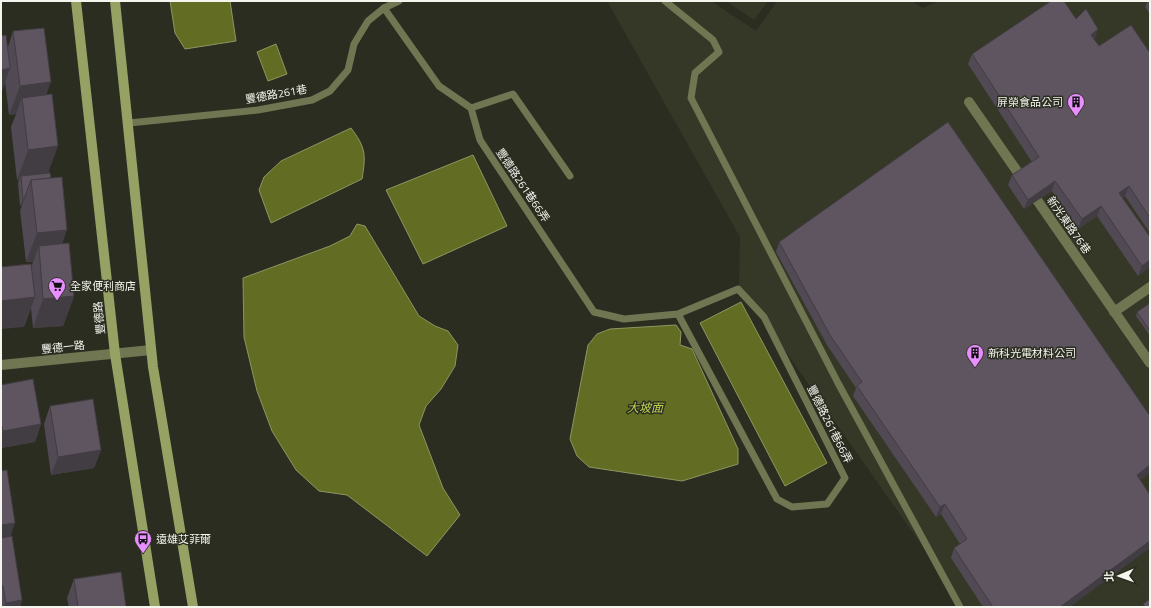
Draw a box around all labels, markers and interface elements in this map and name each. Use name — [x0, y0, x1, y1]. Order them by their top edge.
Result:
street label: 豐德路261巷 — [244, 81, 308, 107]
building icon: 屏榮食品公司 — [1066, 92, 1086, 117]
place label: 屏榮食品公司 — [997, 94, 1063, 110]
street label: 豐德路261巷66弄 — [492, 145, 554, 225]
street label: 新光東路76巷 — [1043, 193, 1095, 257]
supermarket icon: 全家便利商店 — [47, 276, 67, 301]
place label: 全家便利商店 — [70, 278, 136, 294]
street label: 豐德路 — [89, 301, 109, 335]
street label: 豐德一路 — [40, 337, 86, 357]
building icon: 新科光電材料公司 — [965, 343, 985, 368]
place label: 新科光電材料公司 — [988, 345, 1076, 361]
street label: 豐德路261巷66弄 — [803, 382, 857, 466]
water label: 大坡面 — [627, 398, 665, 417]
bus stop icon: 遠雄艾菲爾 — [133, 529, 153, 554]
place label: 遠雄艾菲爾 — [156, 531, 211, 547]
north arrow — [1099, 556, 1139, 596]
text: 北 — [1101, 571, 1117, 582]

